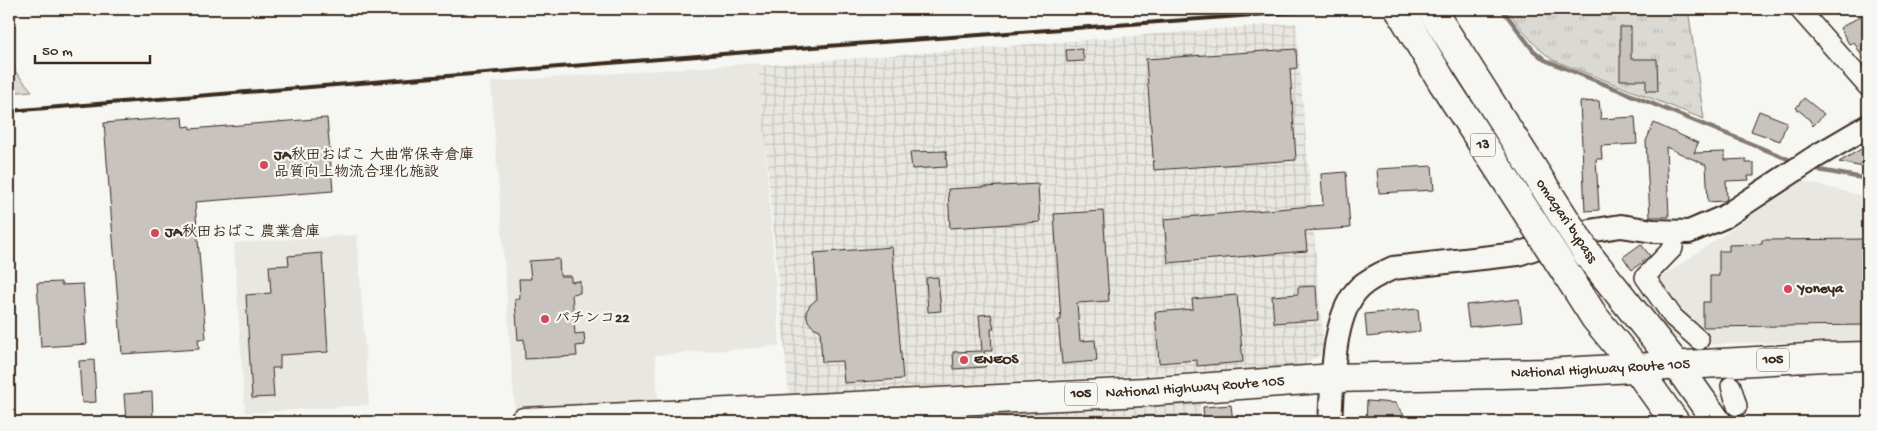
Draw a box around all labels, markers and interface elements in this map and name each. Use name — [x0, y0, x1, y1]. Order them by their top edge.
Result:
scale bar — [35, 32, 150, 64]
text: 50 m — [42, 43, 73, 61]
road number: 13 — [1470, 134, 1496, 156]
place label: JA秋田おばこ 大曲常保寺倉庫 品質向上物流合理化施設 — [273, 146, 474, 182]
marker: JA秋田おばこ 大曲常保寺倉庫 品質向上物流合理化施設 — [258, 159, 270, 171]
street label: omagari bypass — [1531, 175, 1601, 267]
place label: JA秋田おばこ 農業倉庫 — [164, 223, 320, 242]
marker: JA秋田おばこ 農業倉庫 — [149, 227, 161, 239]
place label: Yoneya — [1796, 280, 1844, 298]
marker: Yoneya — [1782, 283, 1794, 295]
place label: パチンコ22 — [555, 310, 630, 328]
marker: パチンコ22 — [539, 313, 551, 325]
road number: 105 — [1757, 348, 1789, 372]
place label: ENEOS — [974, 351, 1020, 369]
marker: ENEOS — [958, 354, 970, 366]
street label: National Highway Route 105 — [1511, 356, 1691, 383]
street label: National Highway Route 105 — [1105, 373, 1285, 403]
road number: 105 — [1065, 382, 1097, 406]

